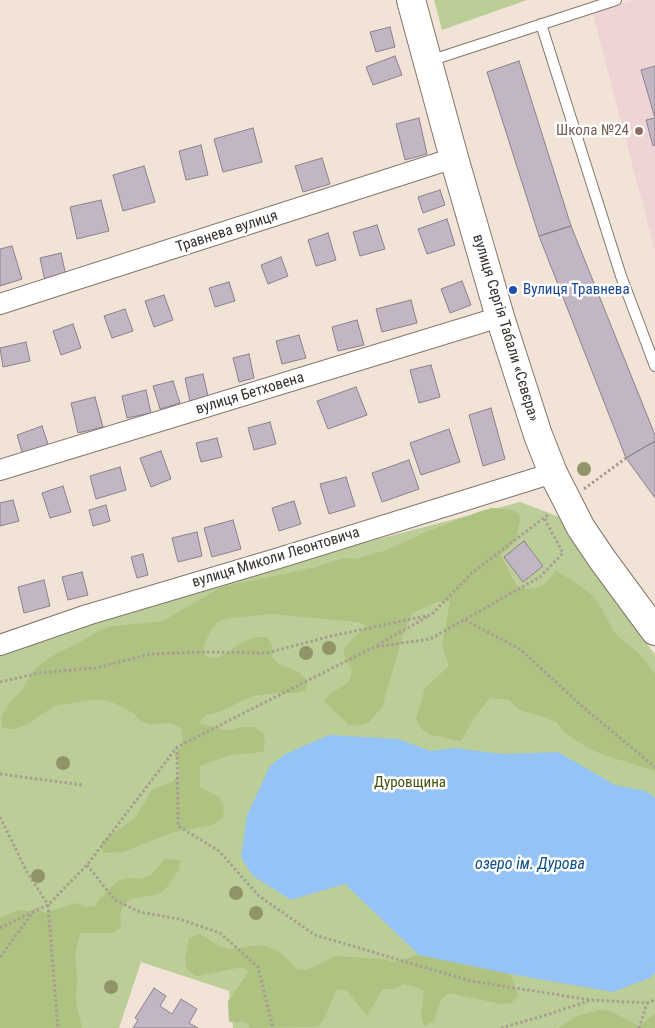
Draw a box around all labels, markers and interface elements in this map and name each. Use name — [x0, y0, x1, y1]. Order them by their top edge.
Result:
place label: Школа №24 — [556, 122, 629, 140]
marker: Школа №24 — [633, 125, 645, 137]
street label: Травнева вулиця — [174, 207, 280, 257]
street label: вулиця Сергія Табали «Сєвєра» — [468, 232, 542, 424]
place label: Вулиця Травнева — [523, 281, 630, 299]
marker: Вулиця Травнева — [507, 284, 519, 296]
street label: вулиця Бетховена — [194, 369, 306, 419]
street label: вулиця Миколи Леонтовича — [190, 524, 362, 592]
park label: Дуровщина — [374, 774, 446, 792]
water label: озеро ім. Дурова — [475, 855, 585, 875]

